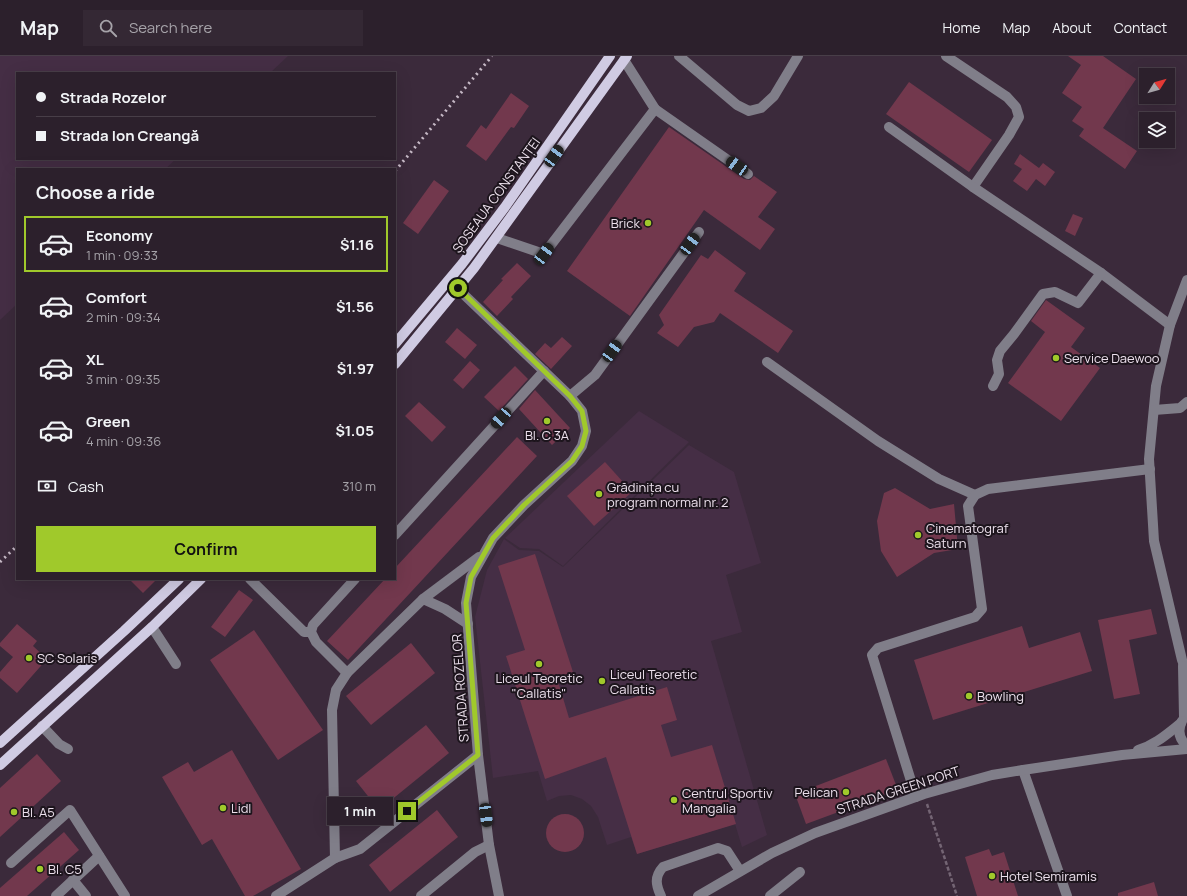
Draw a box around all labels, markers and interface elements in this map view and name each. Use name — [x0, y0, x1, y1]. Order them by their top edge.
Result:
search box — [83, 10, 363, 46]
text: Map — [20, 15, 59, 41]
icon: search — [97, 17, 119, 39]
text: Search here — [129, 17, 212, 38]
text: Home — [943, 18, 980, 37]
text: Map — [1002, 18, 1030, 37]
text: About — [1052, 18, 1092, 37]
text: Contact — [1114, 18, 1167, 37]
north arrow — [1139, 68, 1175, 104]
map controls — [1139, 68, 1175, 148]
text: Strada Rozelor — [60, 87, 166, 108]
button: layers — [1139, 112, 1175, 148]
text: Strada Ion Creangă — [60, 125, 199, 146]
street label: ȘOSEAUA CONSTANȚEI — [448, 134, 544, 256]
car — [542, 143, 566, 169]
car — [724, 154, 750, 178]
text: Choose a ride — [36, 180, 155, 204]
place label: Brick — [611, 214, 641, 232]
marker: Brick — [643, 218, 653, 228]
text: Economy — [86, 225, 153, 246]
icon: car — [38, 226, 74, 262]
car — [678, 231, 702, 257]
text: $1.16 — [340, 234, 374, 255]
car — [532, 241, 556, 267]
text: 1 min · 09:33 — [86, 246, 158, 264]
route start — [449, 279, 467, 297]
text: Comfort — [86, 287, 147, 308]
icon: car — [38, 288, 74, 324]
text: $1.56 — [336, 296, 374, 317]
text: 2 min · 09:34 — [86, 308, 161, 326]
car — [600, 338, 624, 364]
text: XL — [86, 349, 104, 370]
place label: Service Daewoo — [1064, 349, 1160, 367]
icon: car — [38, 350, 74, 386]
marker: Service Daewoo — [1051, 353, 1061, 363]
text: $1.97 — [337, 358, 374, 379]
text: 3 min · 09:35 — [86, 370, 160, 388]
car — [489, 405, 513, 431]
text: Green — [86, 411, 130, 432]
icon: car — [38, 412, 74, 448]
marker: Bl. C 3A — [542, 416, 552, 426]
text: $1.05 — [335, 420, 374, 441]
place label: Bl. C 3A — [525, 426, 569, 444]
text: 4 min · 09:36 — [86, 432, 161, 450]
icon: cash — [36, 475, 58, 497]
text: Cash — [68, 476, 104, 497]
text: 310 m — [342, 477, 376, 495]
place label: Grădinița cu program normal nr. 2 — [607, 478, 729, 511]
marker: Grădinița cu program normal nr. 2 — [594, 489, 604, 499]
place label: Cinematograf Saturn — [926, 519, 1009, 552]
button: Confirm — [36, 526, 376, 572]
marker: Cinematograf Saturn — [913, 530, 923, 540]
street label: STRADA ROZELOR — [447, 633, 473, 743]
place label: SC Solaris — [37, 649, 98, 667]
marker: SC Solaris — [24, 653, 34, 663]
marker: Liceul Teoretic "Callatis" — [534, 659, 544, 669]
place label: Liceul Teoretic Callatis — [610, 665, 697, 698]
place label: Liceul Teoretic "Callatis" — [495, 669, 583, 702]
marker: Liceul Teoretic Callatis — [597, 676, 607, 686]
place label: Bowling — [977, 687, 1024, 705]
marker: Bowling — [964, 691, 974, 701]
street label: STRADA GREEN PORT — [834, 762, 962, 818]
place label: Pelican — [794, 783, 838, 801]
place label: Centrul Sportiv Mangalia — [682, 784, 773, 817]
marker: Pelican — [841, 787, 851, 797]
marker: Centrul Sportiv Mangalia — [669, 795, 679, 805]
callout: 1 min — [327, 797, 393, 825]
place label: Lidl — [231, 799, 251, 817]
text: 1 min — [344, 802, 376, 820]
route end — [398, 802, 416, 820]
car — [479, 802, 493, 828]
place label: Bl. A5 — [22, 803, 55, 821]
marker: Lidl — [218, 803, 228, 813]
marker: Bl. A5 — [9, 807, 19, 817]
place label: Bl. C5 — [48, 860, 82, 878]
marker: Bl. C5 — [35, 864, 45, 874]
place label: Hotel Semiramis — [1000, 867, 1097, 885]
marker: Hotel Semiramis — [987, 871, 997, 881]

